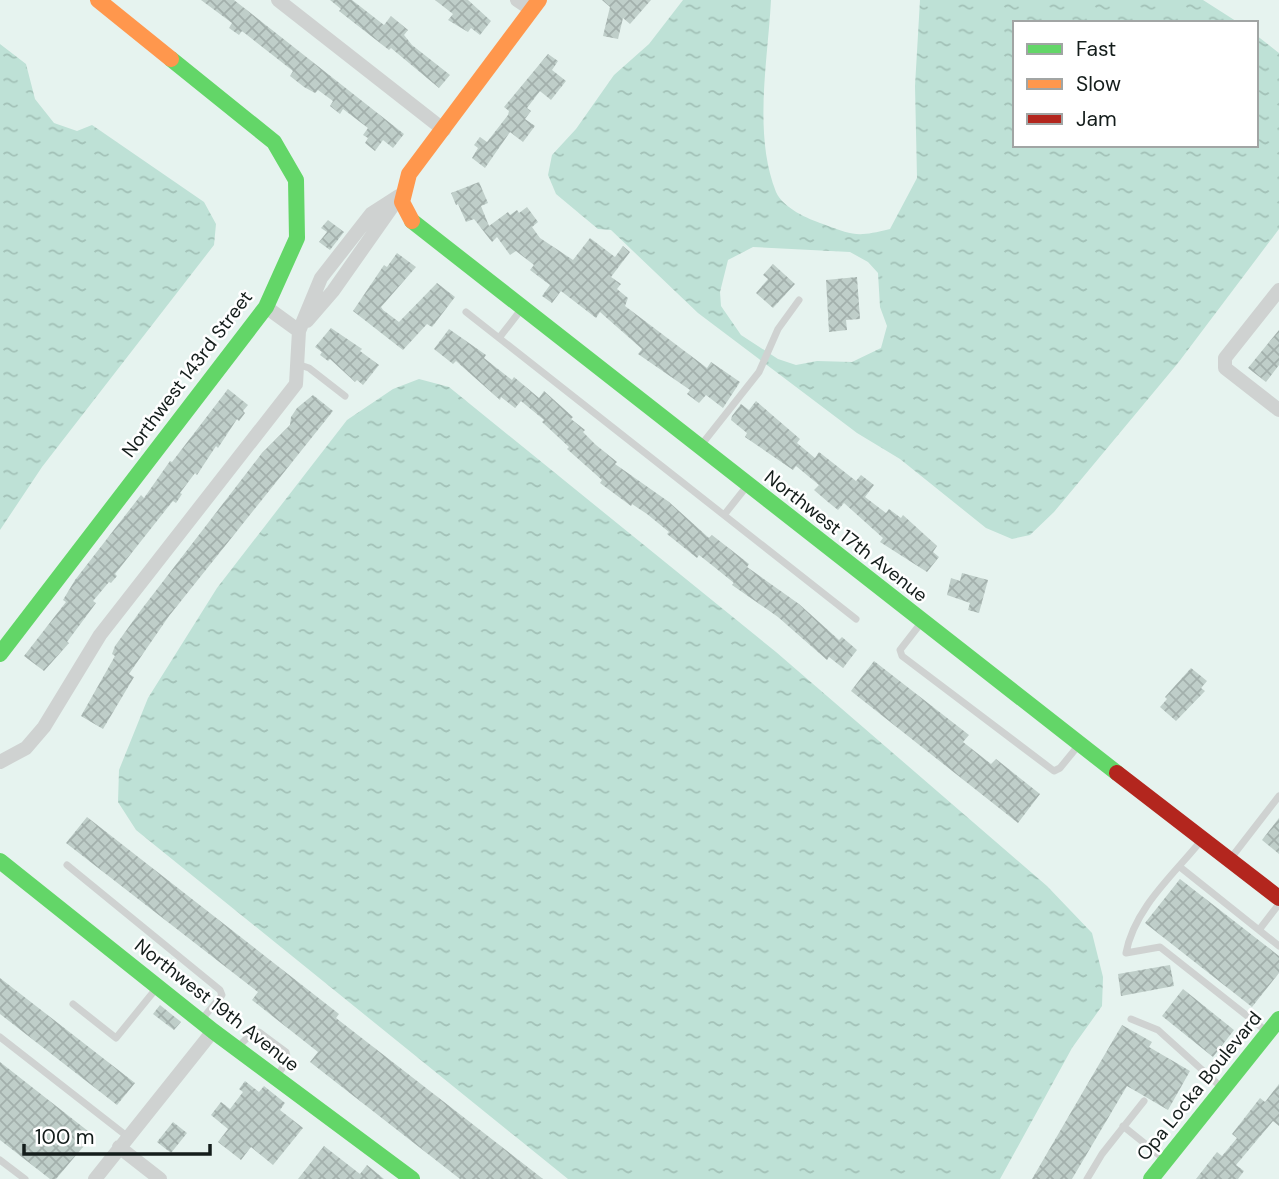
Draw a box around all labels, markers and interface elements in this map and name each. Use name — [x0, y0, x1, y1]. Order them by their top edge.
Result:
legend — [1013, 21, 1258, 147]
text: Fast — [1076, 35, 1116, 63]
text: Slow — [1076, 70, 1121, 98]
text: Jam — [1076, 105, 1117, 133]
street label: Northwest 143rd Street — [116, 286, 258, 462]
street label: Northwest 17th Avenue — [759, 464, 933, 608]
street label: Northwest 19th Avenue — [130, 933, 304, 1077]
street label: Opa Locka Boulevard — [1131, 1006, 1267, 1166]
scale bar — [24, 1112, 210, 1156]
text: 100 m — [35, 1123, 95, 1151]

